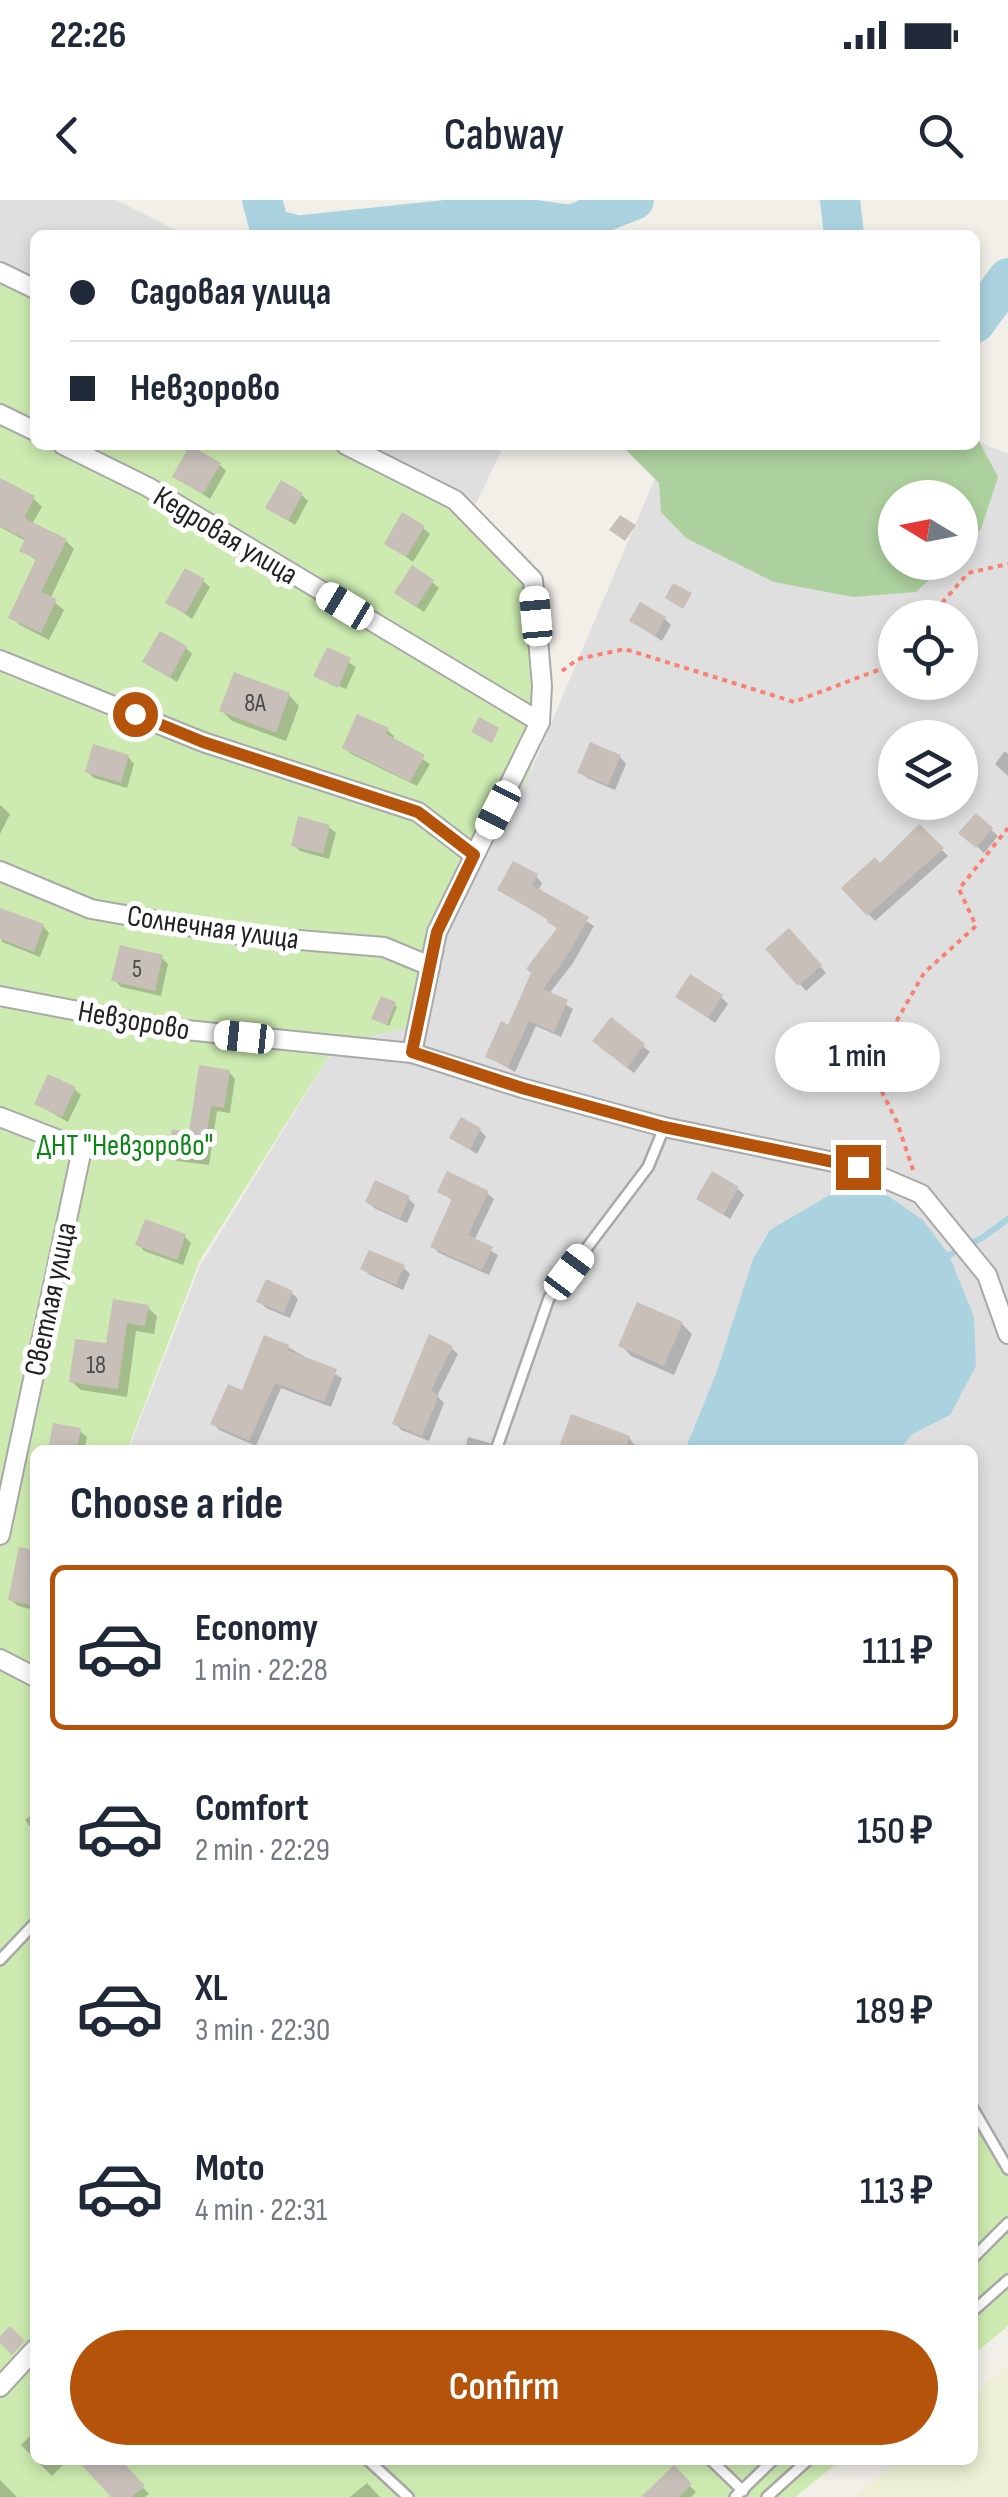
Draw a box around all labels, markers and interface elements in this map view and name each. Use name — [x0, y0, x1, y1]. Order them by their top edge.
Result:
text: 22:26 — [50, 13, 126, 58]
icon: back — [40, 108, 95, 163]
text: Cabway — [444, 108, 564, 163]
icon: search — [913, 108, 968, 163]
text: Садовая улица — [130, 270, 331, 315]
text: Невзорово — [130, 366, 280, 411]
street label: Кедровая улица — [147, 479, 304, 593]
north arrow — [878, 480, 978, 580]
map controls — [878, 480, 978, 820]
car — [312, 578, 378, 634]
car — [518, 585, 554, 647]
button: locate — [878, 600, 978, 700]
house number: 8А — [244, 688, 266, 719]
route start — [113, 692, 158, 737]
button: layers — [878, 720, 978, 820]
car — [471, 776, 525, 844]
street label: Солнечная улица — [125, 898, 301, 958]
house number: 5 — [132, 954, 142, 985]
street label: Невзорово — [75, 993, 192, 1048]
car — [213, 1019, 275, 1055]
callout: 1 min — [776, 1022, 940, 1092]
text: 1 min — [828, 1037, 887, 1076]
park label: ДНТ "Невзорово" — [37, 1128, 213, 1164]
route end — [836, 1145, 881, 1190]
street label: Светлая улица — [17, 1219, 85, 1379]
car — [539, 1239, 599, 1305]
house number: 18 — [86, 1350, 106, 1381]
text: Choose a ride — [70, 1477, 283, 1532]
icon: car — [75, 1603, 165, 1693]
text: Economy — [195, 1606, 318, 1651]
text: 111 ₽ — [862, 1629, 933, 1674]
text: 1 min · 22:28 — [195, 1651, 328, 1690]
icon: car — [75, 1783, 165, 1873]
text: Comfort — [195, 1786, 309, 1831]
text: 150 ₽ — [857, 1809, 933, 1854]
text: 2 min · 22:29 — [195, 1831, 330, 1870]
icon: car — [75, 1963, 165, 2053]
text: XL — [195, 1966, 228, 2011]
text: 189 ₽ — [856, 1989, 933, 2034]
text: 3 min · 22:30 — [195, 2011, 330, 2050]
icon: car — [75, 2143, 165, 2233]
text: Moto — [195, 2146, 265, 2191]
text: 113 ₽ — [860, 2169, 933, 2214]
text: 4 min · 22:31 — [195, 2191, 327, 2230]
button: Confirm — [70, 2330, 938, 2445]

